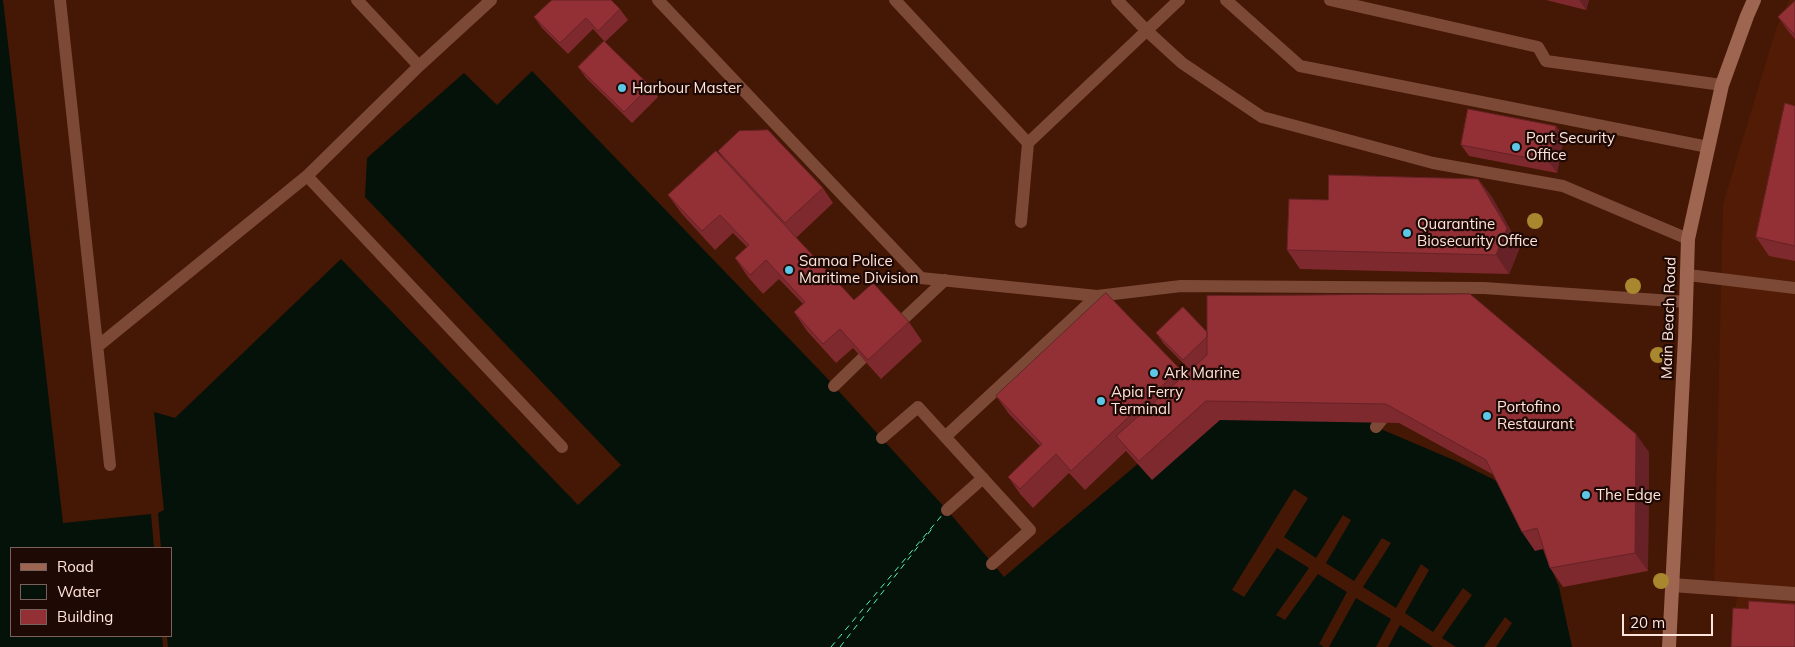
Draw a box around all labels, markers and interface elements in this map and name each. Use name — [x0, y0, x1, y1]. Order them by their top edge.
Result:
place label: Harbour Master — [632, 79, 742, 97]
marker: Harbour Master — [616, 82, 628, 94]
place label: Port Security Office — [1526, 129, 1615, 164]
marker: Port Security Office — [1510, 141, 1522, 153]
place label: Quarantine Biosecurity Office — [1417, 215, 1538, 250]
marker: Quarantine Biosecurity Office — [1401, 227, 1413, 239]
place label: Samoa Police Maritime Division — [799, 252, 919, 287]
street label: Main Beach Road — [1658, 257, 1680, 379]
marker: Samoa Police Maritime Division — [783, 264, 795, 276]
place label: Ark Marine — [1164, 364, 1240, 382]
marker: Ark Marine — [1148, 367, 1160, 379]
place label: Apia Ferry Terminal — [1111, 383, 1183, 418]
marker: Apia Ferry Terminal — [1095, 395, 1107, 407]
place label: Portofino Restaurant — [1497, 398, 1574, 433]
marker: Portofino Restaurant — [1481, 410, 1493, 422]
place label: The Edge — [1596, 486, 1661, 504]
marker: The Edge — [1580, 489, 1592, 501]
legend — [10, 547, 172, 637]
text: Road — [57, 557, 94, 576]
text: Water — [57, 582, 101, 601]
scale bar — [1625, 604, 1716, 636]
text: Building — [57, 607, 113, 626]
text: 20 m — [1630, 613, 1665, 632]

